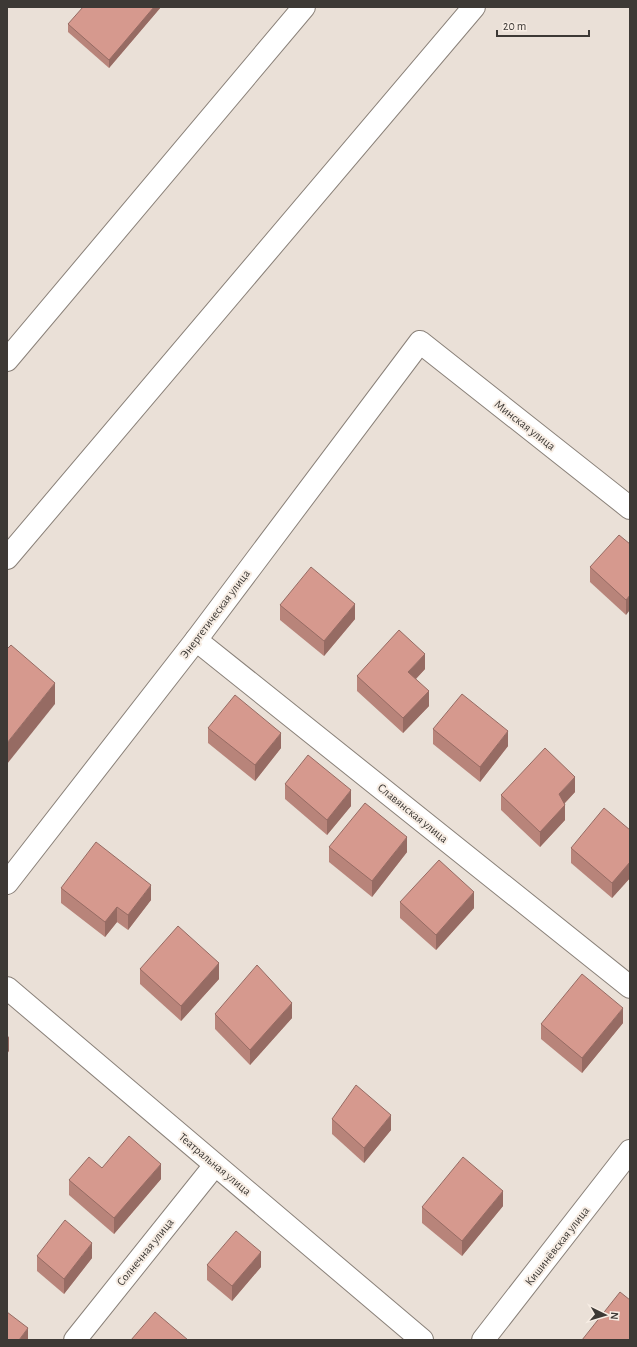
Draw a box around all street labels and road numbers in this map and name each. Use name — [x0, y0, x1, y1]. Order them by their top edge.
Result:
street label: Минская улица — [492, 398, 558, 454]
street label: Энергетическая улица — [178, 567, 253, 661]
street label: Славянская улица — [375, 781, 451, 846]
street label: Театральная улица — [176, 1130, 254, 1199]
street label: Кишинёвская улица — [522, 1204, 593, 1288]
street label: Солнечная улица — [114, 1216, 177, 1289]

